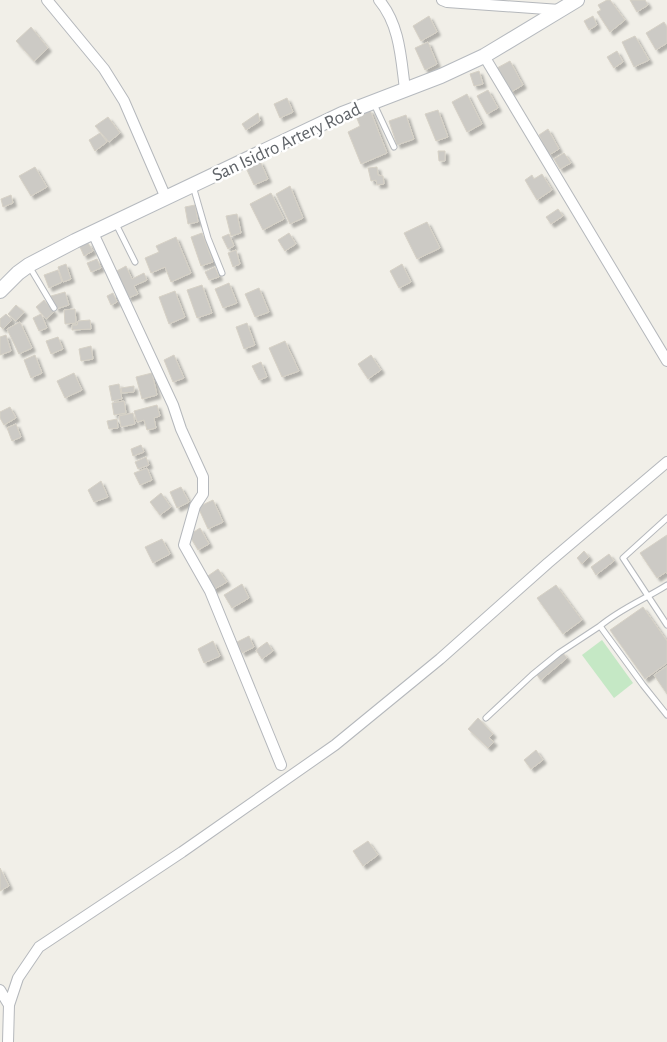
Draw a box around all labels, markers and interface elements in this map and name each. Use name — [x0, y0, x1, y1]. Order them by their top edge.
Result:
street label: San Isidro Artery Road — [209, 100, 364, 185]

